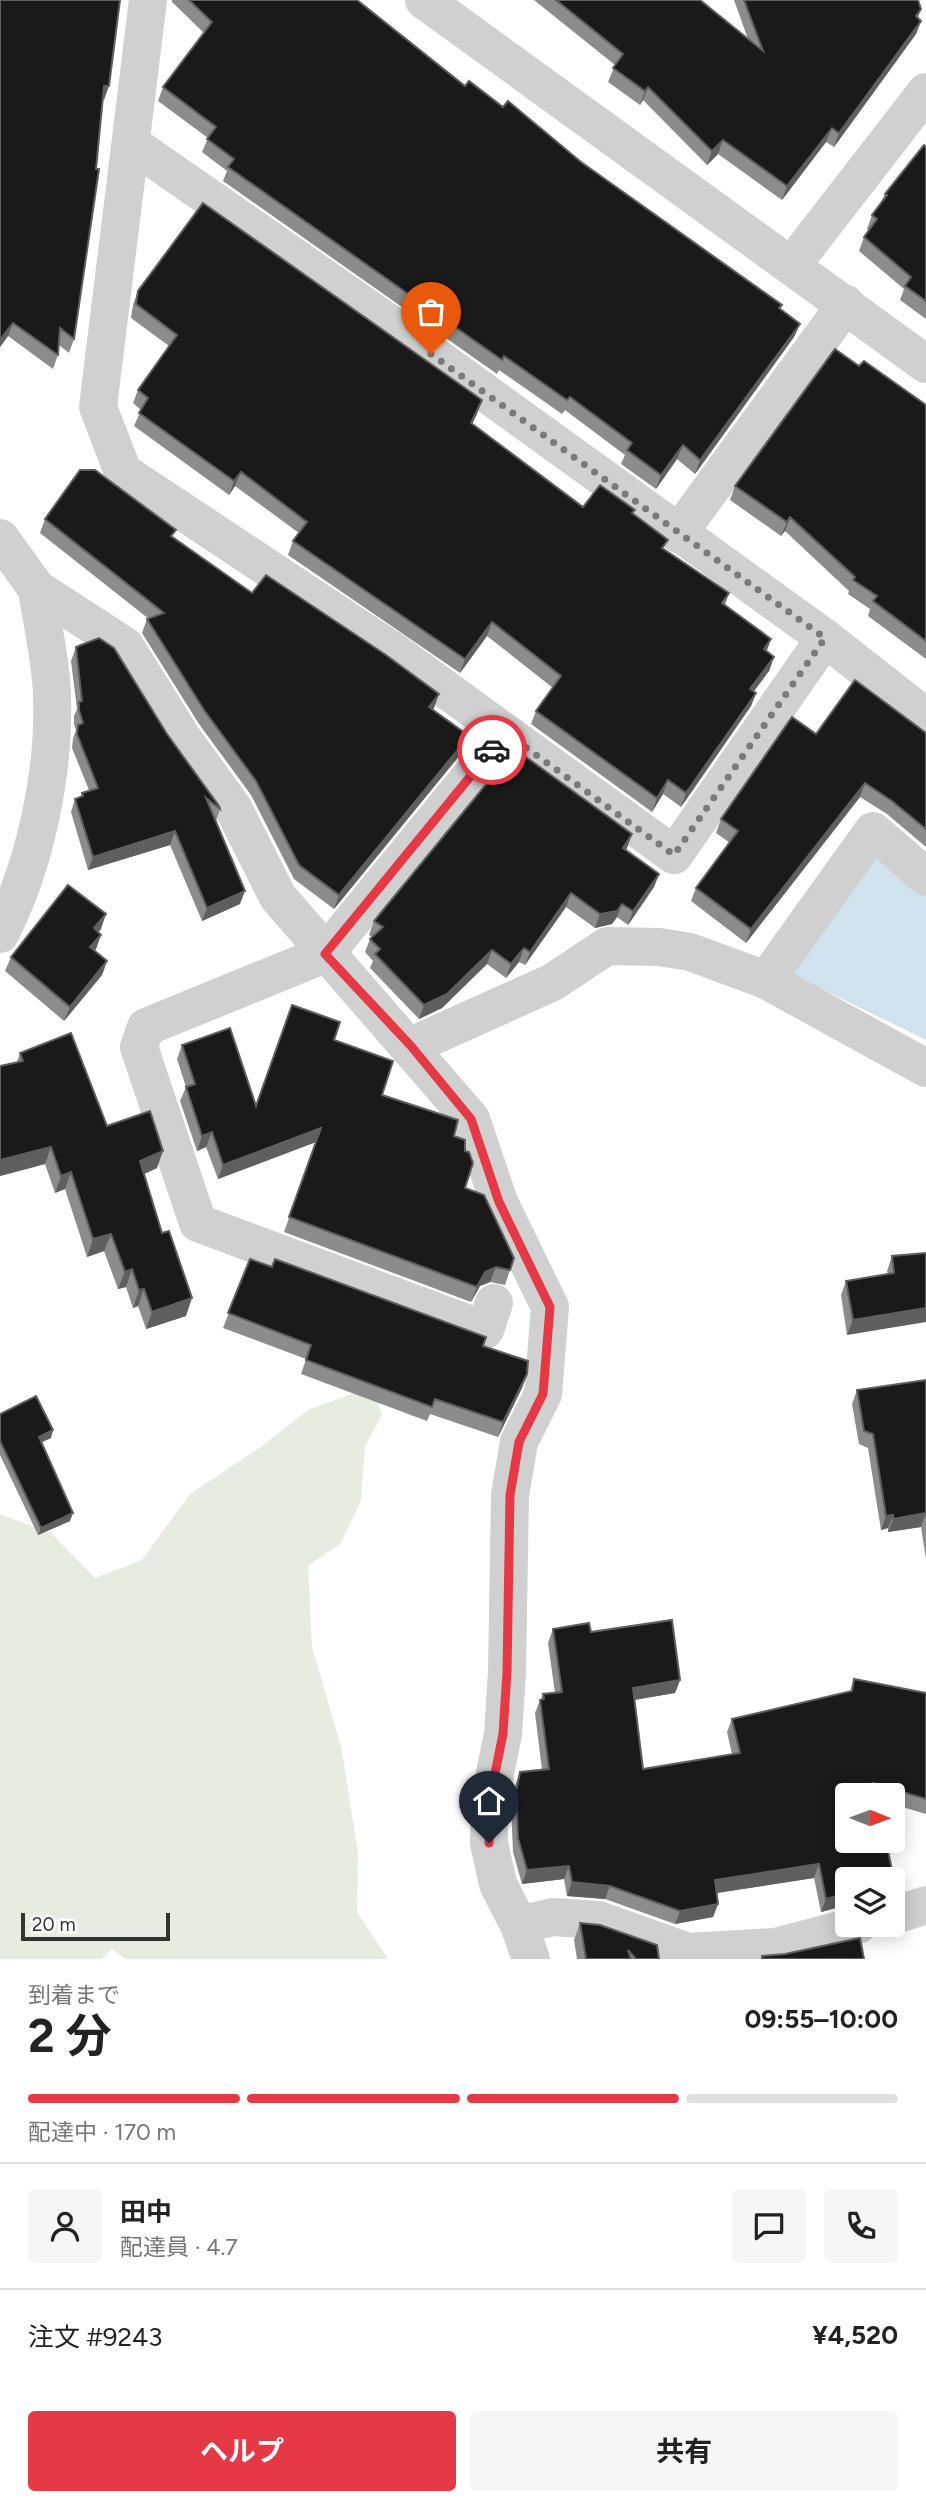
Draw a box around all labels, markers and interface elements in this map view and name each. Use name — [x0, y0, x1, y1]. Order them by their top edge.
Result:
pin — [401, 282, 461, 354]
icon: bag — [412, 293, 450, 331]
courier — [457, 715, 527, 785]
icon: car — [473, 731, 511, 769]
pin — [459, 1771, 519, 1843]
icon: home — [470, 1782, 508, 1820]
north arrow — [835, 1783, 905, 1853]
map controls — [835, 1783, 905, 1937]
button: layers — [835, 1867, 905, 1937]
scale bar — [21, 1910, 170, 1942]
text: 20 m — [32, 1913, 76, 1936]
text: 到着まで — [28, 1981, 120, 2009]
text: 09:55–10:00 — [744, 2003, 898, 2035]
text: 2 分 — [28, 2008, 112, 2064]
text: 配達中 · 170 m — [28, 2118, 176, 2146]
button: person — [28, 2189, 102, 2263]
button: chat — [732, 2189, 806, 2263]
button: phone — [824, 2189, 898, 2263]
text: 田中 — [120, 2196, 172, 2228]
text: 配達員 · 4.7 — [120, 2233, 238, 2261]
text: ¥4,520 — [812, 2319, 898, 2351]
text: 注文 #9243 — [28, 2321, 162, 2353]
button: ヘルプ — [28, 2411, 456, 2491]
button: 共有 — [470, 2411, 898, 2491]

